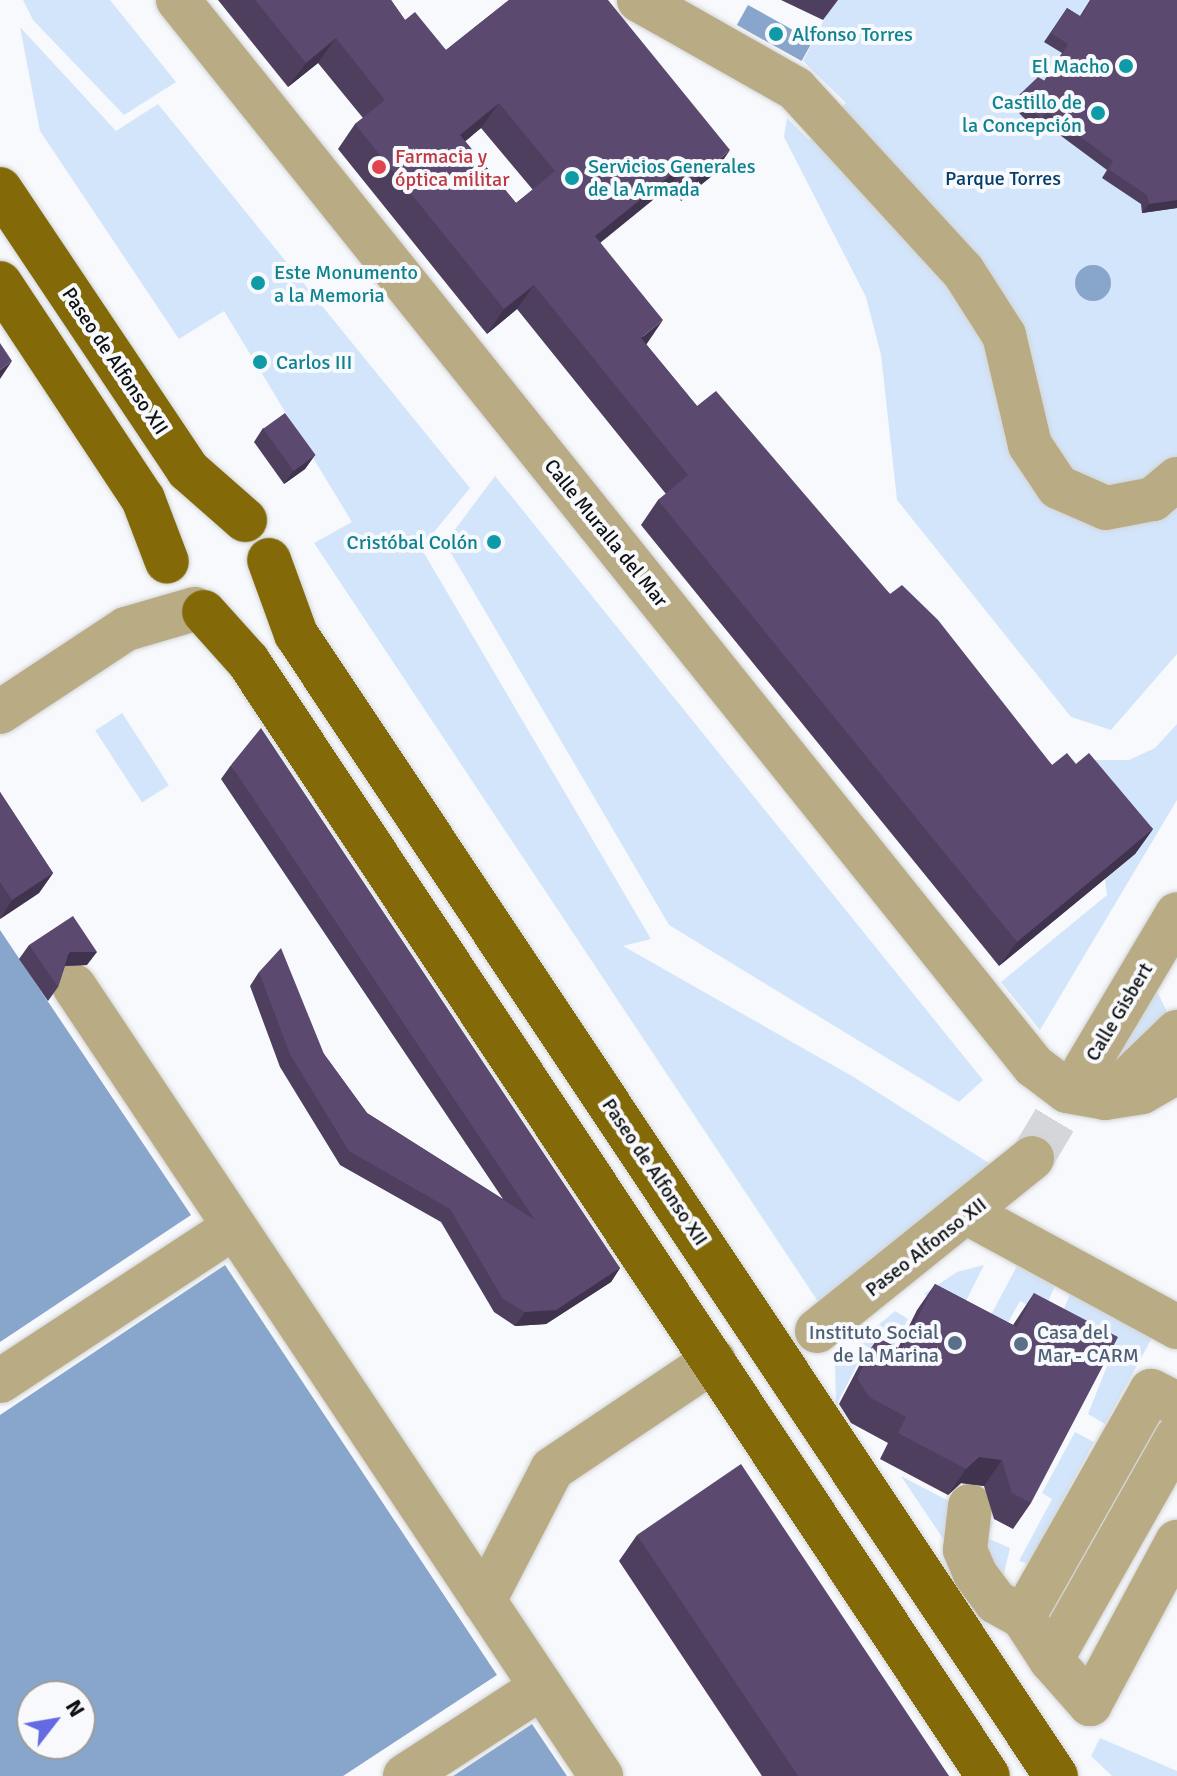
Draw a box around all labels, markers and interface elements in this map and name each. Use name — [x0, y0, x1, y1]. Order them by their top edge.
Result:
place label: Alfonso Torres — [792, 22, 913, 46]
marker: Alfonso Torres — [767, 25, 785, 43]
place label: El Macho — [1031, 54, 1110, 78]
marker: El Macho — [1117, 57, 1135, 75]
place label: Castillo de la Concepción — [962, 90, 1082, 137]
marker: Castillo de la Concepción — [1089, 104, 1107, 122]
place label: Farmacia y óptica militar — [395, 144, 510, 191]
place label: Servicios Generales de la Armada — [588, 154, 756, 201]
marker: Farmacia y óptica militar — [370, 158, 388, 176]
park label: Parque Torres — [945, 166, 1061, 190]
marker: Servicios Generales de la Armada — [563, 169, 581, 187]
place label: Este Monumento a la Memoria — [274, 260, 418, 307]
marker: Este Monumento a la Memoria — [249, 274, 267, 292]
street label: Paseo de Alfonso XII — [57, 283, 173, 439]
place label: Carlos III — [276, 350, 352, 374]
marker: Carlos III — [251, 353, 269, 371]
street label: Calle Muralla del Mar — [539, 454, 673, 612]
place label: Cristóbal Colón — [347, 530, 478, 554]
marker: Cristóbal Colón — [485, 533, 503, 551]
street label: Calle Gisbert — [1080, 959, 1158, 1065]
street label: Paseo de Alfonso XII — [597, 1094, 713, 1250]
street label: Paseo Alfonso XII — [861, 1192, 991, 1302]
place label: Instituto Social de la Marina — [809, 1320, 939, 1367]
place label: Casa del Mar - CARM — [1037, 1320, 1139, 1367]
marker: Instituto Social de la Marina — [946, 1334, 964, 1352]
marker: Casa del Mar - CARM — [1012, 1335, 1030, 1353]
north arrow — [16, 1680, 96, 1760]
text: N — [60, 1695, 91, 1722]

